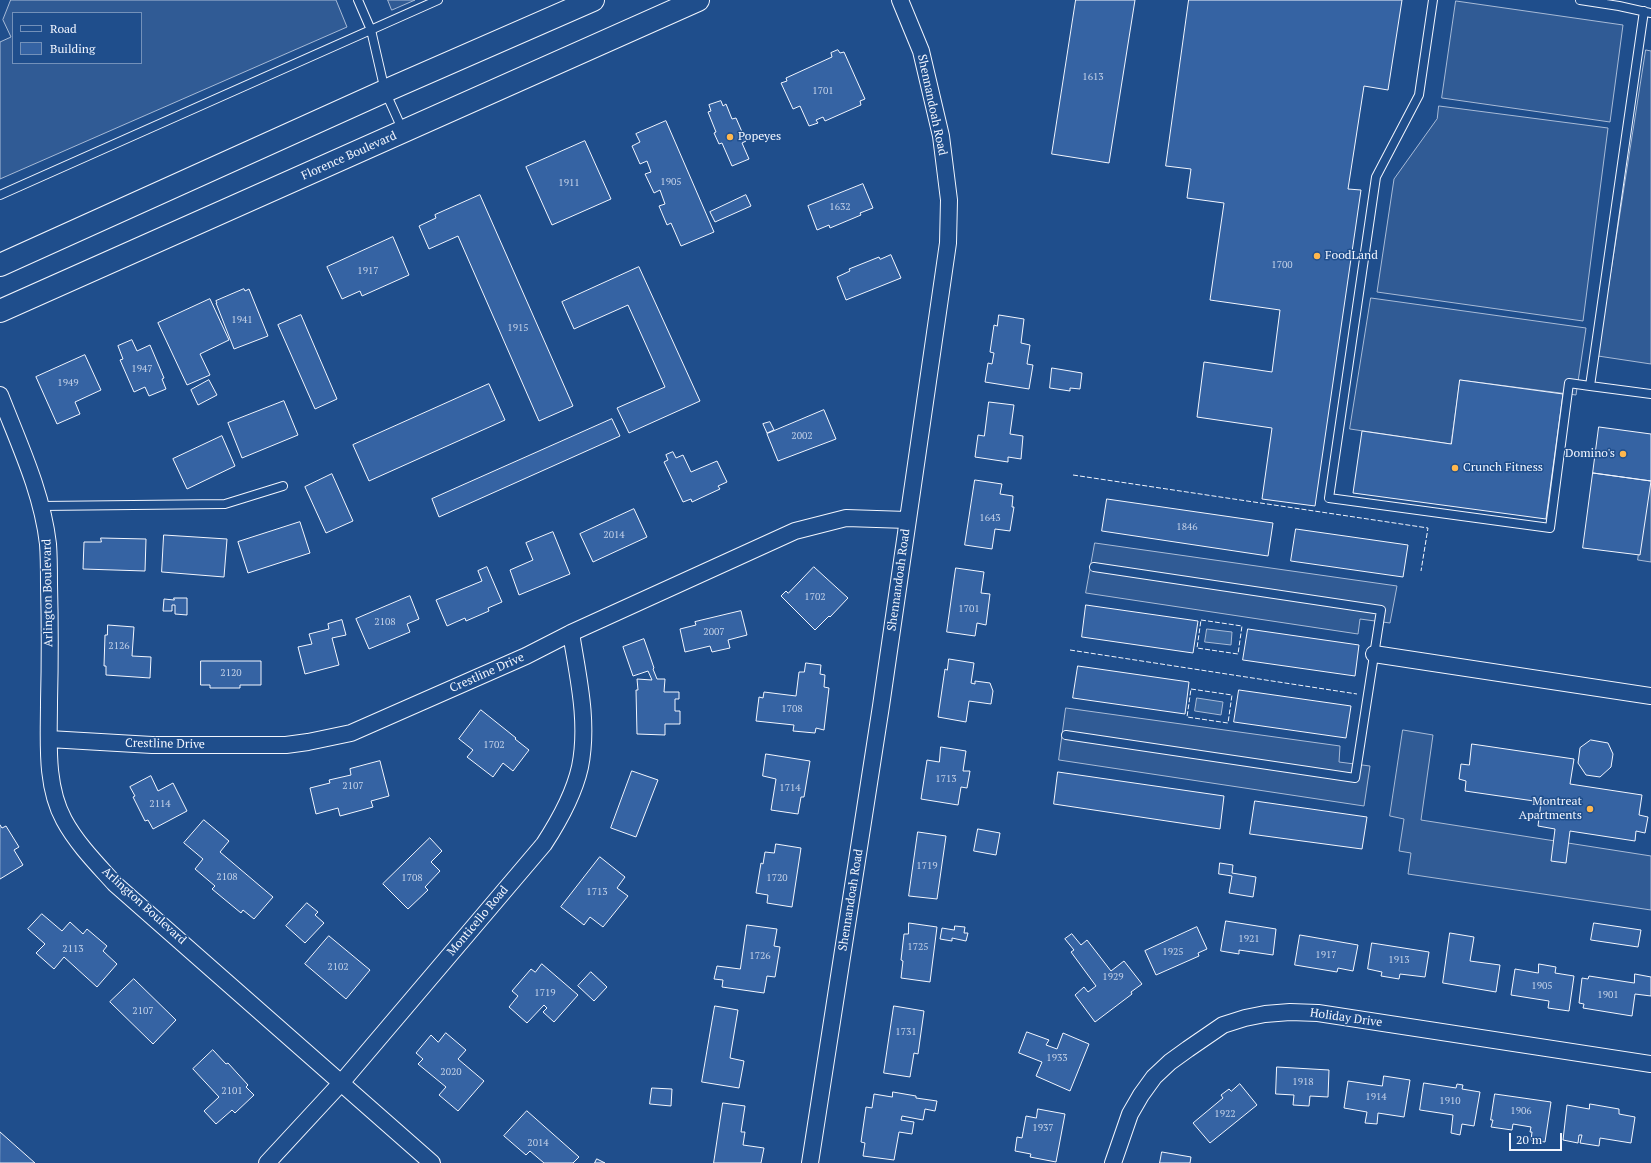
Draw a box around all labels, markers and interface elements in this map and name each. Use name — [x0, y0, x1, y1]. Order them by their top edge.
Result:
legend — [12, 12, 142, 64]
text: Road — [50, 21, 77, 36]
text: Building — [50, 41, 95, 56]
street label: Shennandoah Road — [914, 53, 950, 157]
house number: 1613 — [1082, 71, 1104, 83]
house number: 1701 — [812, 85, 834, 97]
street label: Florence Boulevard — [299, 129, 399, 183]
place label: Popeyes — [738, 130, 781, 144]
marker: Popeyes — [725, 132, 735, 142]
house number: 1905 — [660, 176, 682, 188]
house number: 1911 — [558, 177, 580, 189]
house number: 1632 — [829, 201, 851, 213]
place label: FoodLand — [1325, 249, 1378, 263]
marker: FoodLand — [1312, 251, 1322, 261]
house number: 1700 — [1271, 259, 1293, 271]
house number: 1917 — [357, 265, 379, 277]
house number: 1941 — [231, 314, 253, 326]
house number: 1915 — [507, 322, 529, 334]
house number: 1947 — [131, 363, 153, 375]
house number: 1949 — [57, 377, 79, 389]
house number: 2002 — [791, 430, 813, 442]
place label: Domino's — [1565, 447, 1615, 461]
marker: Domino's — [1618, 449, 1628, 459]
place label: Crunch Fitness — [1463, 461, 1543, 475]
marker: Crunch Fitness — [1450, 463, 1460, 473]
house number: 1643 — [979, 512, 1001, 524]
house number: 1846 — [1176, 521, 1198, 533]
street label: Shennandoah Road — [885, 528, 913, 632]
house number: 2014 — [603, 529, 625, 541]
street label: Arlington Boulevard — [40, 539, 56, 647]
house number: 1702 — [804, 591, 826, 603]
house number: 1701 — [958, 603, 980, 615]
house number: 2108 — [374, 616, 396, 628]
house number: 2007 — [703, 626, 725, 638]
house number: 2126 — [108, 640, 130, 652]
street label: Crestline Drive — [448, 650, 526, 696]
house number: 2120 — [220, 667, 242, 679]
house number: 1708 — [781, 703, 803, 715]
street label: Crestline Drive — [125, 736, 205, 752]
house number: 1702 — [483, 739, 505, 751]
house number: 1713 — [935, 773, 957, 785]
house number: 2107 — [342, 780, 364, 792]
house number: 1714 — [779, 782, 801, 794]
place label: Montreat Apartments — [1519, 795, 1582, 823]
house number: 2114 — [149, 798, 171, 810]
marker: Montreat Apartments — [1585, 804, 1595, 814]
street label: Shennandoah Road — [836, 848, 866, 952]
house number: 1719 — [916, 860, 938, 872]
street label: Arlington Boulevard — [99, 864, 189, 948]
house number: 2108 — [216, 871, 238, 883]
house number: 1708 — [401, 872, 423, 884]
house number: 1720 — [766, 872, 788, 884]
street label: Monticello Road — [444, 883, 512, 959]
house number: 1713 — [586, 886, 608, 898]
house number: 1921 — [1238, 933, 1260, 945]
house number: 1725 — [907, 941, 929, 953]
house number: 2113 — [62, 943, 84, 955]
house number: 1925 — [1162, 946, 1184, 958]
house number: 1917 — [1315, 949, 1337, 961]
house number: 1726 — [749, 950, 771, 962]
house number: 1913 — [1388, 954, 1410, 966]
house number: 2102 — [327, 961, 349, 973]
house number: 1929 — [1102, 971, 1124, 983]
house number: 1905 — [1531, 980, 1553, 992]
house number: 1719 — [534, 987, 556, 999]
house number: 1901 — [1597, 989, 1619, 1001]
house number: 2107 — [132, 1005, 154, 1017]
street label: Holiday Drive — [1309, 1006, 1383, 1030]
house number: 1731 — [895, 1026, 917, 1038]
house number: 1933 — [1046, 1052, 1068, 1064]
house number: 2020 — [440, 1066, 462, 1078]
house number: 1918 — [1292, 1076, 1314, 1088]
house number: 2101 — [221, 1085, 243, 1097]
house number: 1914 — [1365, 1091, 1387, 1103]
house number: 1910 — [1439, 1095, 1461, 1107]
house number: 1906 — [1510, 1105, 1532, 1117]
house number: 1922 — [1214, 1108, 1236, 1120]
house number: 1937 — [1032, 1122, 1054, 1134]
scale bar — [1511, 1125, 1564, 1151]
text: 20 m — [1516, 1132, 1542, 1147]
house number: 2014 — [527, 1137, 549, 1149]

